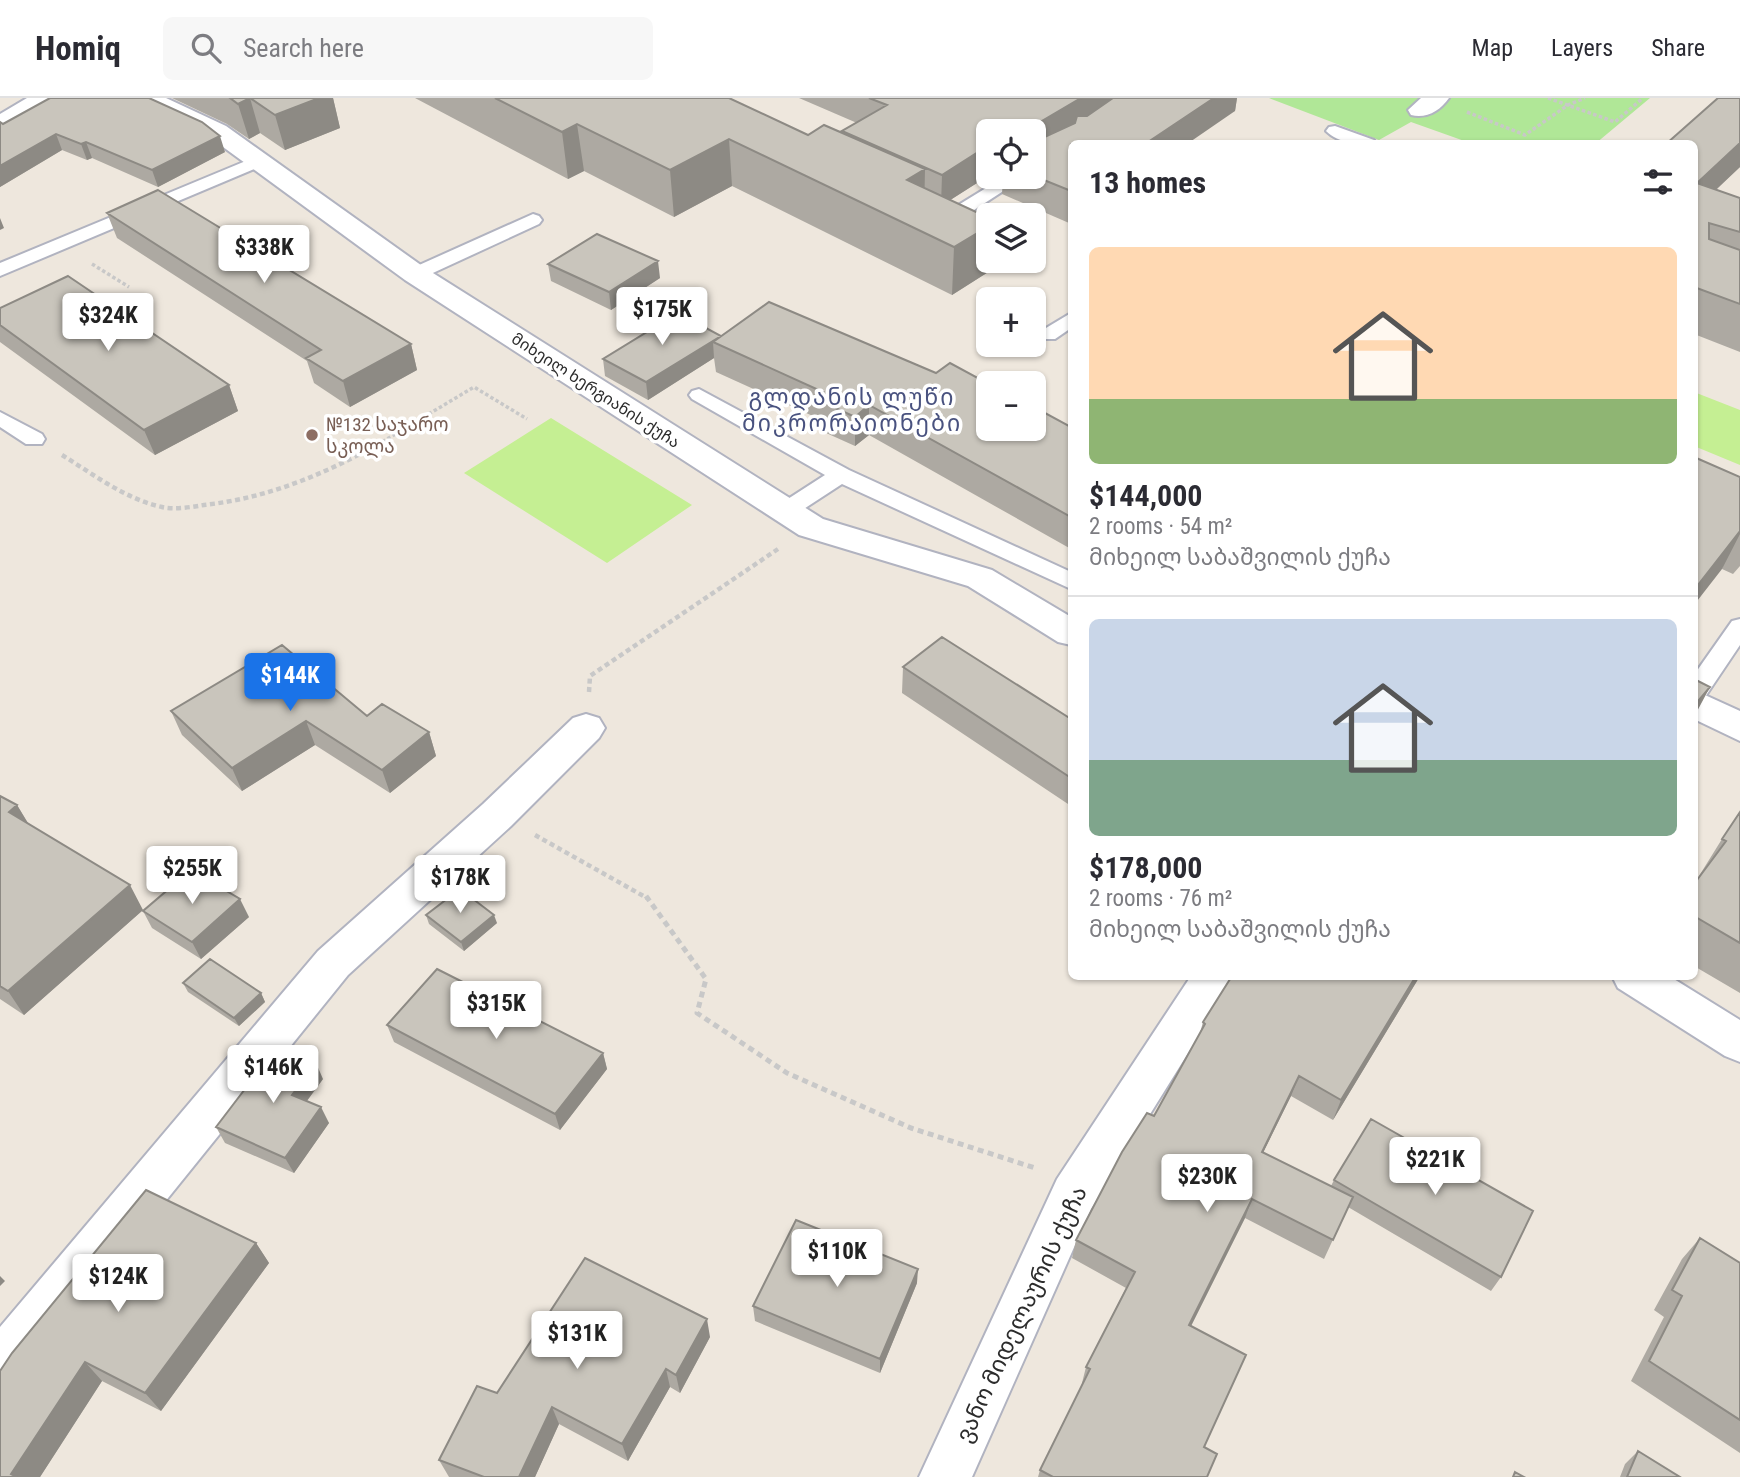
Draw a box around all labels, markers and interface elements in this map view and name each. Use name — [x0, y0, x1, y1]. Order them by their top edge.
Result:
search box — [163, 17, 653, 80]
text: Homiq — [35, 29, 121, 68]
icon: search — [187, 29, 225, 67]
text: Search here — [243, 33, 364, 63]
text: Map — [1472, 34, 1513, 62]
text: Layers — [1551, 34, 1613, 62]
text: Share — [1651, 34, 1705, 62]
map controls — [976, 119, 1046, 441]
button: locate — [976, 119, 1046, 189]
icon: filters — [1639, 163, 1677, 201]
text: 13 homes — [1089, 165, 1206, 200]
button: layers — [976, 203, 1046, 273]
pin: $338K — [215, 226, 313, 285]
text: $338K — [234, 234, 294, 261]
button: + — [976, 287, 1046, 357]
pin: $175K — [613, 288, 711, 347]
icon: home — [1320, 293, 1446, 419]
pin: $324K — [59, 294, 157, 353]
text: $175K — [632, 296, 692, 323]
text: $324K — [78, 302, 138, 329]
street label: მიხეილ ხერგიანის ქუჩა — [508, 329, 683, 453]
button: − — [976, 371, 1046, 441]
district label: გლდანის ლუწი მიკრორაიონები — [742, 384, 962, 437]
place label: №132 საჯარო სკოლა — [326, 413, 448, 459]
marker: №132 საჯარო სკოლა — [304, 427, 320, 443]
text: $144,000 — [1089, 478, 1202, 513]
text: 2 rooms · 54 m² — [1089, 513, 1232, 540]
text: მიხეილ საბაშვილის ქუჩა — [1089, 544, 1391, 571]
pin: $144K — [241, 654, 339, 713]
text: $144K — [260, 662, 320, 689]
icon: home — [1320, 665, 1446, 791]
pin: $255K — [143, 846, 241, 906]
text: $178,000 — [1089, 850, 1202, 885]
text: $255K — [162, 855, 222, 882]
pin: $178K — [411, 856, 509, 915]
text: $178K — [430, 864, 490, 891]
text: 2 rooms · 76 m² — [1089, 885, 1232, 912]
text: მიხეილ საბაშვილის ქუჩა — [1089, 916, 1391, 943]
pin: $315K — [447, 982, 545, 1041]
text: $315K — [466, 990, 526, 1017]
pin: $146K — [224, 1046, 322, 1105]
text: $146K — [243, 1054, 303, 1081]
pin: $221K — [1386, 1138, 1484, 1197]
text: $221K — [1405, 1146, 1465, 1173]
pin: $230K — [1158, 1154, 1256, 1214]
text: $230K — [1177, 1163, 1237, 1190]
street label: ვანო მიდელაურის ქუჩა — [950, 1182, 1093, 1447]
pin: $110K — [788, 1230, 886, 1289]
text: $110K — [807, 1238, 867, 1265]
pin: $124K — [69, 1254, 167, 1314]
text: $124K — [88, 1263, 148, 1290]
pin: $131K — [528, 1312, 626, 1371]
text: $131K — [547, 1320, 607, 1347]

